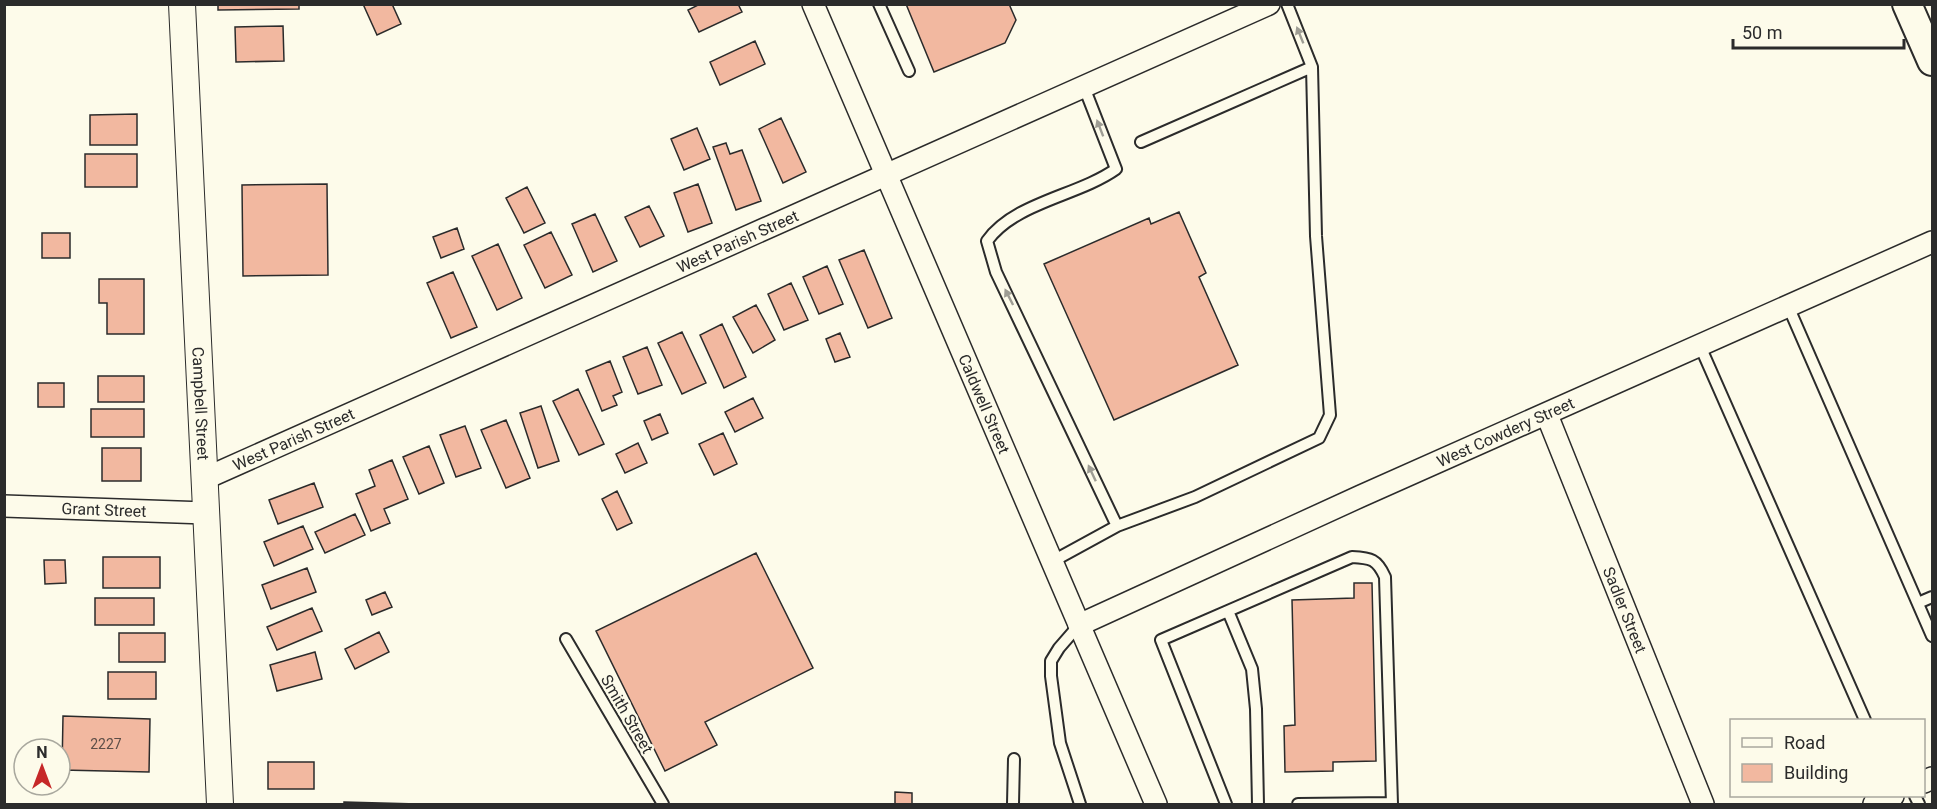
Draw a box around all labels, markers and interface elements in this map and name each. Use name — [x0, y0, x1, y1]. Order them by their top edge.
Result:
scale bar — [1733, 12, 1904, 50]
text: 50 m — [1742, 22, 1782, 43]
one-way arrow — [1295, 26, 1305, 44]
one-way arrow — [1095, 118, 1105, 136]
street label: West Parish Street — [674, 206, 801, 277]
one-way arrow — [1004, 288, 1014, 305]
street label: Campbell Street — [189, 346, 213, 461]
street label: Caldwell Street — [955, 351, 1014, 457]
street label: West Cowdery Street — [1434, 393, 1577, 471]
street label: West Parish Street — [230, 404, 357, 474]
one-way arrow — [1088, 465, 1097, 482]
street label: Grant Street — [61, 498, 147, 520]
street label: Sadler Street — [1599, 564, 1651, 656]
street label: Smith Street — [597, 671, 657, 757]
legend — [1730, 719, 1925, 797]
text: Road — [1784, 732, 1825, 753]
house number: 2227 — [90, 736, 122, 752]
north arrow — [12, 737, 72, 797]
text: N — [36, 743, 48, 762]
text: Building — [1784, 762, 1848, 783]

